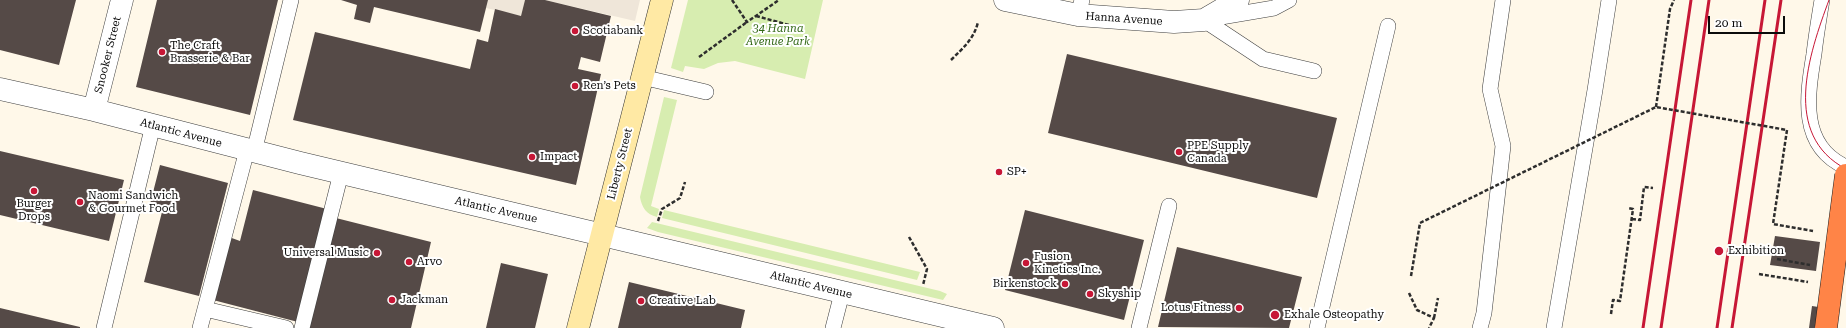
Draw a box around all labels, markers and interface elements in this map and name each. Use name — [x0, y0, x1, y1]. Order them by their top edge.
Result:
scale bar — [1710, 8, 1787, 34]
street label: Hanna Avenue — [1085, 10, 1163, 28]
street label: Snooker Street — [92, 15, 124, 95]
text: 20 m — [1715, 16, 1742, 30]
park label: 34 Hanna Avenue Park — [746, 22, 810, 48]
place label: Scotiabank — [583, 24, 643, 38]
marker: Scotiabank — [570, 26, 580, 36]
place label: The Craft Brasserie & Bar — [170, 39, 250, 65]
marker: The Craft Brasserie & Bar — [157, 47, 167, 57]
place label: Ren’s Pets — [583, 79, 636, 93]
marker: Ren’s Pets — [570, 81, 580, 91]
street label: Atlantic Avenue — [139, 116, 223, 150]
street label: Liberty Street — [605, 127, 635, 201]
place label: PPE Supply Canada — [1187, 139, 1249, 165]
marker: PPE Supply Canada — [1174, 147, 1184, 157]
place label: Impact — [540, 150, 577, 164]
marker: Impact — [527, 152, 537, 162]
place label: SP+ — [1007, 165, 1027, 179]
marker: SP+ — [994, 167, 1004, 177]
marker: Burger Drops — [29, 186, 39, 196]
place label: Naomi Sandwich & Gourmet Food — [88, 189, 178, 215]
street label: Atlantic Avenue — [454, 194, 538, 226]
place label: Burger Drops — [16, 197, 52, 223]
marker: Naomi Sandwich & Gourmet Food — [75, 197, 85, 207]
place label: Exhibition — [1728, 244, 1784, 258]
marker: Exhibition — [1713, 245, 1725, 257]
place label: Universal Music — [284, 246, 369, 260]
marker: Universal Music — [372, 248, 382, 258]
place label: Fusion Kinetics Inc. — [1034, 250, 1101, 276]
place label: Arvo — [417, 255, 442, 269]
marker: Arvo — [404, 257, 414, 267]
marker: Fusion Kinetics Inc. — [1021, 258, 1031, 268]
street label: Atlantic Avenue — [769, 268, 853, 302]
place label: Birkenstock — [993, 277, 1057, 291]
marker: Birkenstock — [1060, 279, 1070, 289]
place label: Skyship — [1098, 287, 1141, 301]
marker: Skyship — [1085, 289, 1095, 299]
place label: Jackman — [400, 293, 448, 307]
place label: Creative Lab — [649, 294, 716, 308]
marker: Jackman — [387, 295, 397, 305]
marker: Creative Lab — [636, 296, 646, 306]
place label: Lotus Fitness — [1161, 301, 1231, 315]
marker: Lotus Fitness — [1234, 303, 1244, 313]
place label: Exhale Osteopathy — [1284, 308, 1384, 322]
marker: Exhale Osteopathy — [1269, 309, 1281, 321]

